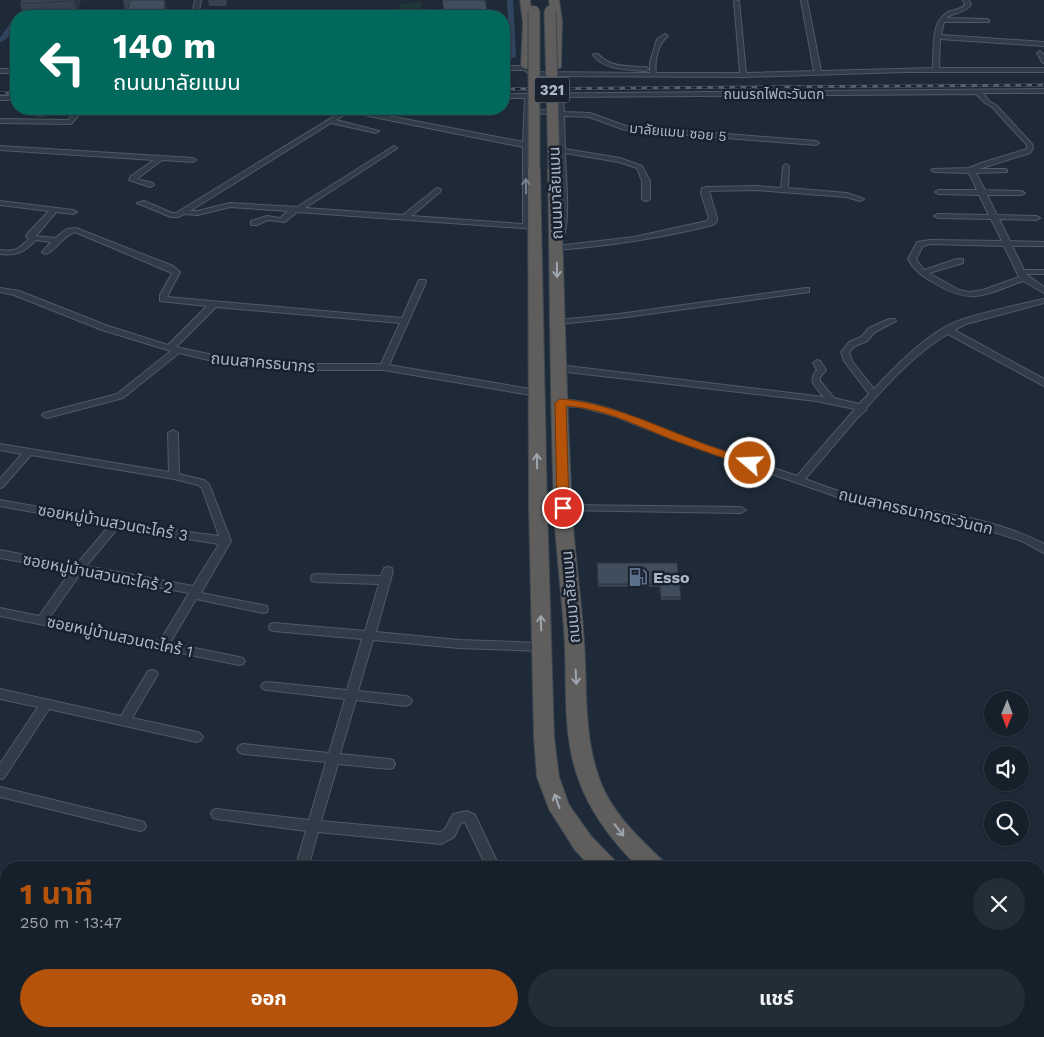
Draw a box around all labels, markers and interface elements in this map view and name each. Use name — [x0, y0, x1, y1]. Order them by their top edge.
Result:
text: 140 m — [113, 25, 216, 67]
icon: left — [30, 30, 95, 95]
text: ถนนมาลัยแมน — [113, 70, 241, 95]
road number: 321 — [534, 78, 570, 102]
street label: ถนนรถไฟตะวันตก — [724, 86, 824, 102]
street label: มาลัยแมน ซอย 5 — [629, 120, 727, 144]
street label: ถนนมาลัยแมน — [544, 146, 567, 240]
one-way arrow — [521, 178, 531, 194]
one-way arrow — [552, 262, 561, 278]
street label: ถนนสาครธนากร — [210, 348, 316, 377]
position arrow — [723, 436, 775, 488]
one-way arrow — [532, 453, 542, 469]
street label: ถนนสาครธนากรตะวันตก — [837, 484, 995, 539]
pin — [542, 487, 584, 529]
icon: arrive — [549, 494, 577, 522]
street label: ซอยหมู่บ้านสวนตะไคร้ 3 — [36, 500, 190, 545]
street label: ซอยหมู่บ้านสวนตะไคร้ 2 — [21, 550, 174, 597]
street label: ถนนมาลัยแมน — [557, 550, 584, 644]
fuel station icon: Esso — [627, 566, 649, 588]
place label: Esso — [653, 568, 690, 587]
street label: ซอยหมู่บ้านสวนตะไคร้ 1 — [45, 612, 195, 661]
one-way arrow — [537, 615, 546, 631]
one-way arrow — [571, 668, 581, 685]
north arrow — [984, 691, 1029, 736]
map controls — [984, 691, 1029, 846]
button: sound — [984, 746, 1029, 791]
one-way arrow — [552, 794, 561, 810]
button: search — [984, 801, 1029, 846]
one-way arrow — [613, 823, 624, 836]
text: 1 นาที — [20, 876, 93, 911]
button: close — [973, 878, 1025, 930]
text: 250 m · 13:47 — [20, 913, 122, 932]
button: ออก — [20, 969, 518, 1027]
button: แชร์ — [528, 969, 1025, 1027]

